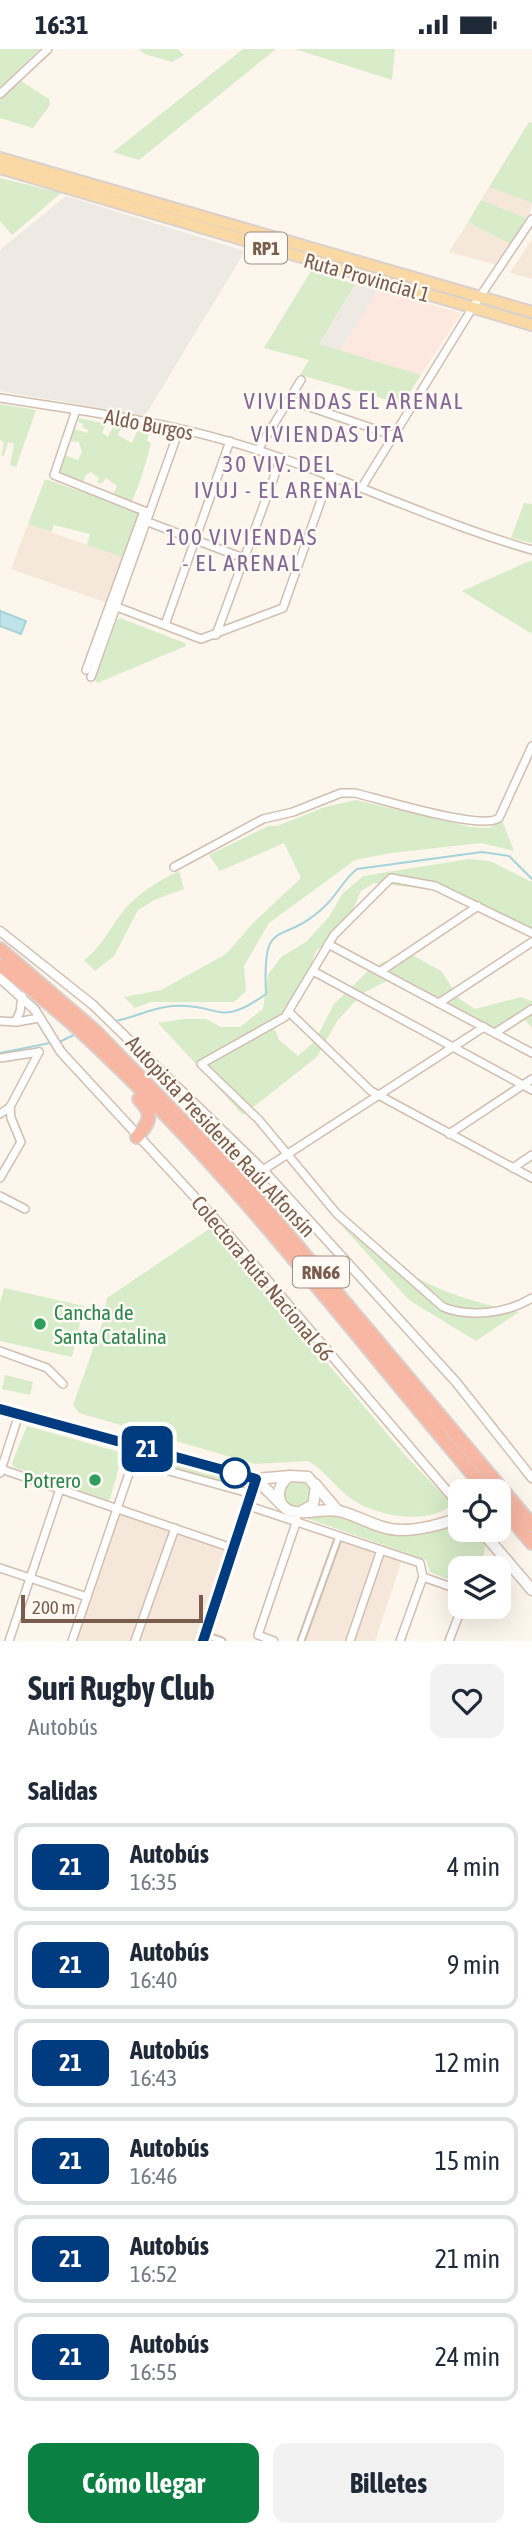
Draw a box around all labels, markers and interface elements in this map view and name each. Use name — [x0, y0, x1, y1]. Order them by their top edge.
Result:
text: 16:31 — [35, 10, 89, 40]
road number: RP1 — [245, 232, 287, 263]
street label: Ruta Provincial 1 — [301, 248, 433, 306]
district label: VIVIENDAS EL ARENAL — [244, 388, 464, 414]
street label: Aldo Burgos — [103, 404, 195, 444]
district label: VIVIENDAS UTA — [251, 421, 405, 447]
district label: 30 VIV. DEL IVUJ - EL ARENAL — [194, 451, 364, 503]
district label: 100 VIVIENDAS - EL ARENAL — [165, 524, 319, 576]
street label: Autopista Presidente Raúl Alfonsín — [121, 1030, 321, 1242]
street label: Colectora Ruta Nacional 66 — [187, 1191, 339, 1366]
road number: RN66 — [293, 1257, 349, 1287]
place label: Cancha de Santa Catalina — [54, 1300, 167, 1348]
marker: Cancha de Santa Catalina — [32, 1316, 48, 1332]
line badge: 21 — [116, 1426, 178, 1472]
text: 21 — [136, 1435, 158, 1462]
unlabelled marker — [220, 1458, 250, 1488]
place label: Potrero — [23, 1468, 81, 1492]
marker: Potrero — [87, 1472, 103, 1488]
map controls — [448, 1479, 511, 1619]
button: locate — [448, 1479, 511, 1542]
button: layers — [448, 1556, 511, 1619]
scale bar — [21, 1592, 203, 1624]
text: 200 m — [32, 1596, 75, 1618]
button: heart — [430, 1664, 504, 1738]
text: Suri Rugby Club — [28, 1669, 215, 1707]
text: Autobús — [28, 1714, 98, 1740]
text: Salidas — [28, 1776, 97, 1806]
text: Autobús — [130, 1839, 209, 1869]
text: 4 min — [447, 1852, 500, 1882]
text: 21 — [59, 1853, 82, 1880]
text: 16:35 — [130, 1869, 177, 1895]
text: Autobús — [130, 1937, 209, 1967]
text: 9 min — [447, 1950, 500, 1980]
text: 21 — [59, 1951, 82, 1978]
text: 16:40 — [130, 1967, 177, 1993]
text: Autobús — [130, 2035, 209, 2065]
text: 12 min — [435, 2048, 500, 2078]
text: 21 — [59, 2049, 82, 2076]
text: 16:43 — [130, 2065, 177, 2091]
text: Autobús — [130, 2133, 209, 2163]
text: 15 min — [435, 2146, 500, 2176]
text: 21 — [59, 2147, 82, 2174]
text: 16:46 — [130, 2163, 177, 2189]
text: Autobús — [130, 2231, 209, 2261]
text: 21 min — [435, 2244, 500, 2274]
text: 21 — [59, 2245, 82, 2272]
text: 16:52 — [130, 2261, 177, 2287]
text: Autobús — [130, 2329, 209, 2359]
text: 24 min — [435, 2342, 500, 2372]
text: 21 — [59, 2343, 82, 2370]
text: 16:55 — [130, 2359, 177, 2385]
button: Cómo llegar — [28, 2443, 259, 2523]
button: Billetes — [273, 2443, 504, 2523]

